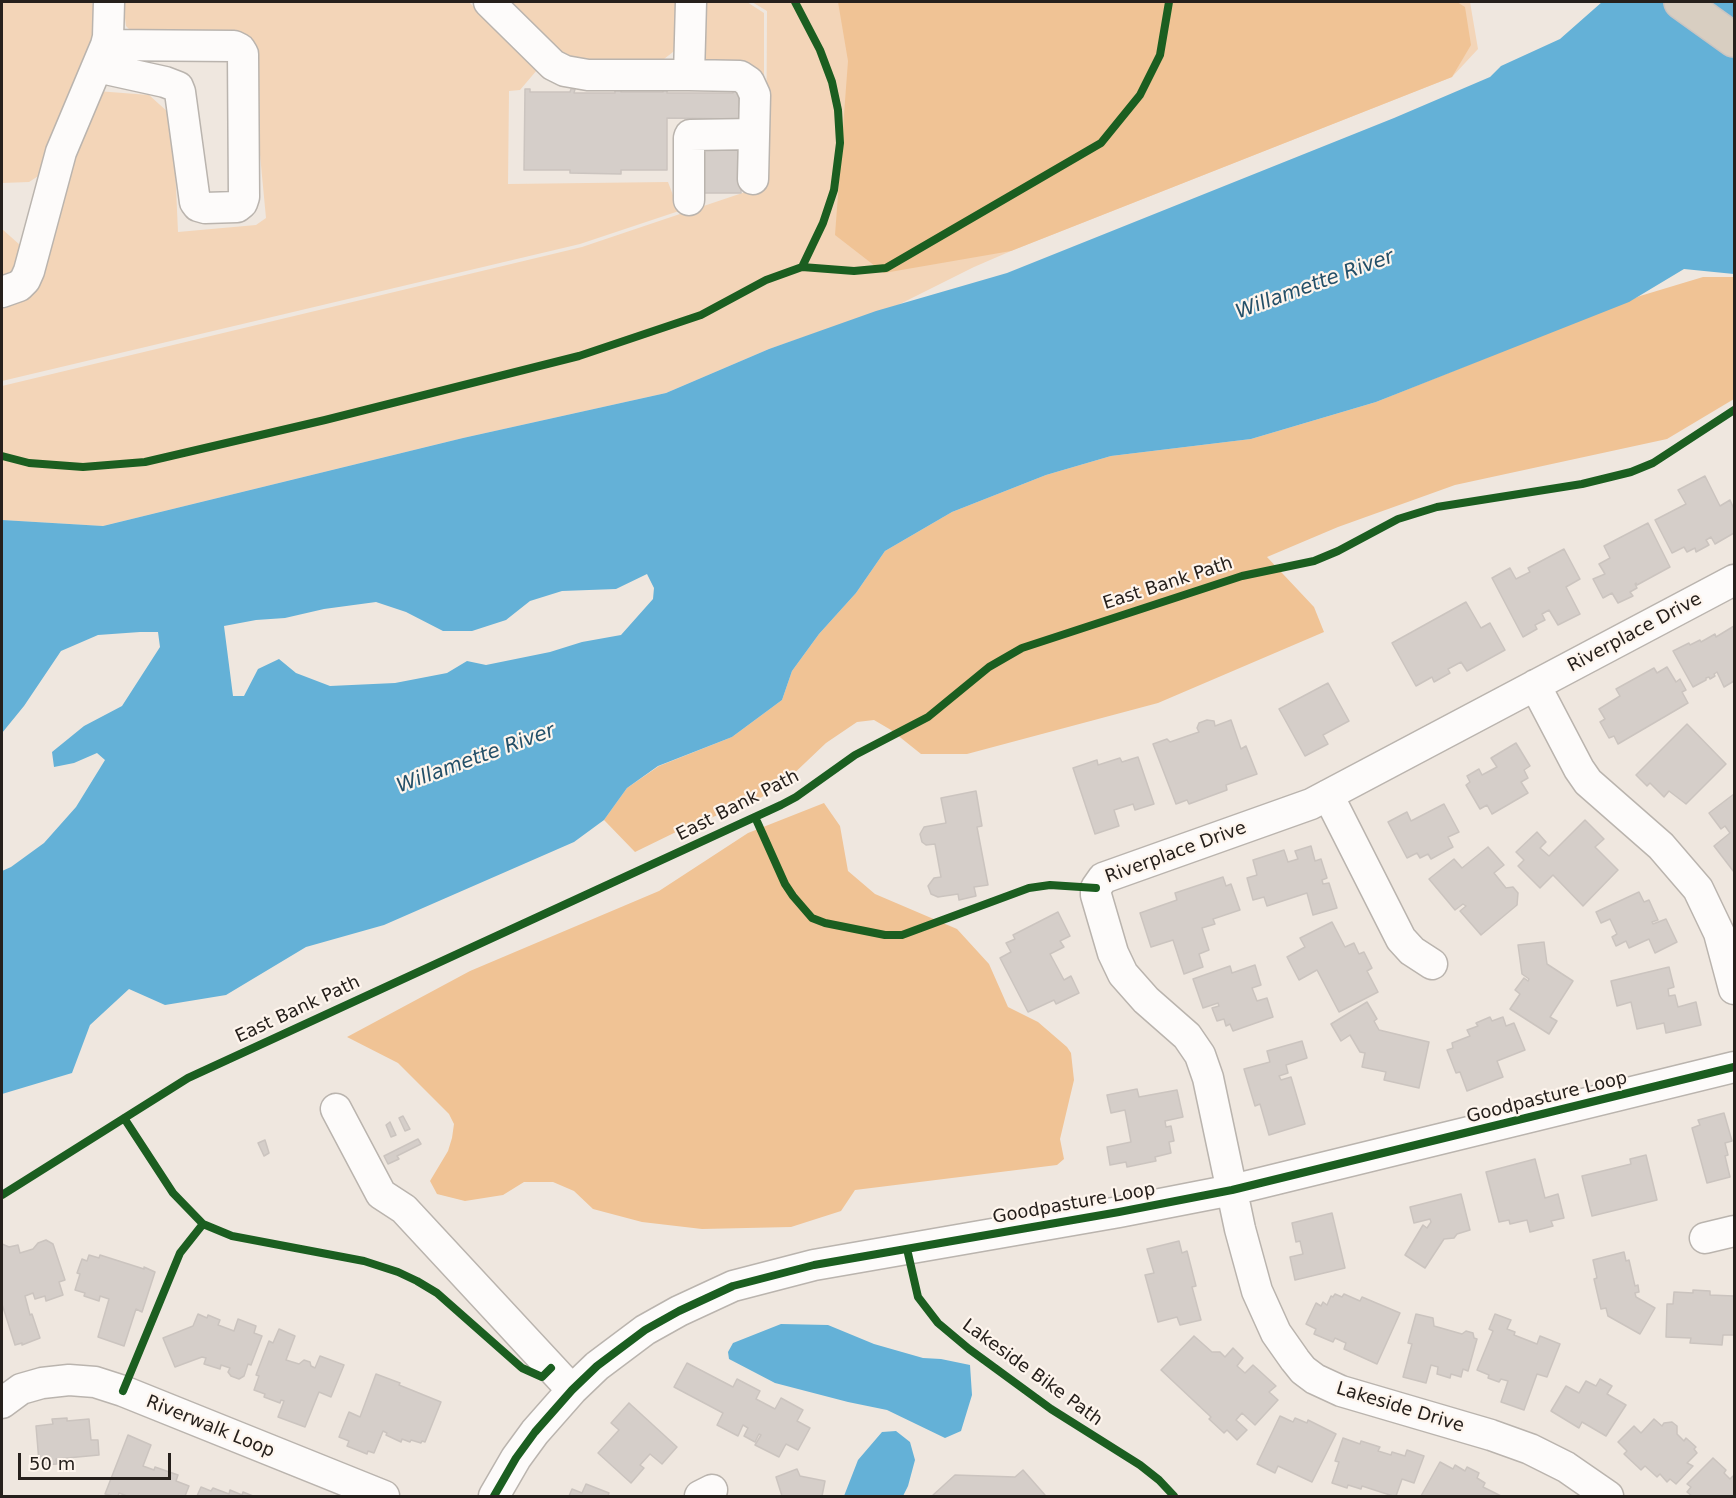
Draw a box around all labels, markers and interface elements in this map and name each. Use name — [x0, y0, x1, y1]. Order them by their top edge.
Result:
water label: Willamette River — [1233, 245, 1397, 325]
street label: East Bank Path — [1100, 553, 1236, 615]
street label: Riverplace Drive — [1564, 589, 1706, 677]
water label: Willamette River — [394, 719, 558, 799]
street label: East Bank Path — [673, 766, 803, 846]
street label: Riverplace Drive — [1102, 817, 1250, 889]
street label: East Bank Path — [232, 972, 364, 1048]
street label: Goodpasture Loop — [1465, 1068, 1629, 1128]
street label: Goodpasture Loop — [991, 1179, 1157, 1229]
street label: Lakeside Bike Path — [958, 1315, 1106, 1431]
street label: Lakeside Drive — [1333, 1378, 1467, 1438]
street label: Riverwalk Loop — [143, 1391, 277, 1463]
scale bar — [21, 1441, 174, 1479]
text: 50 m — [29, 1453, 75, 1474]

